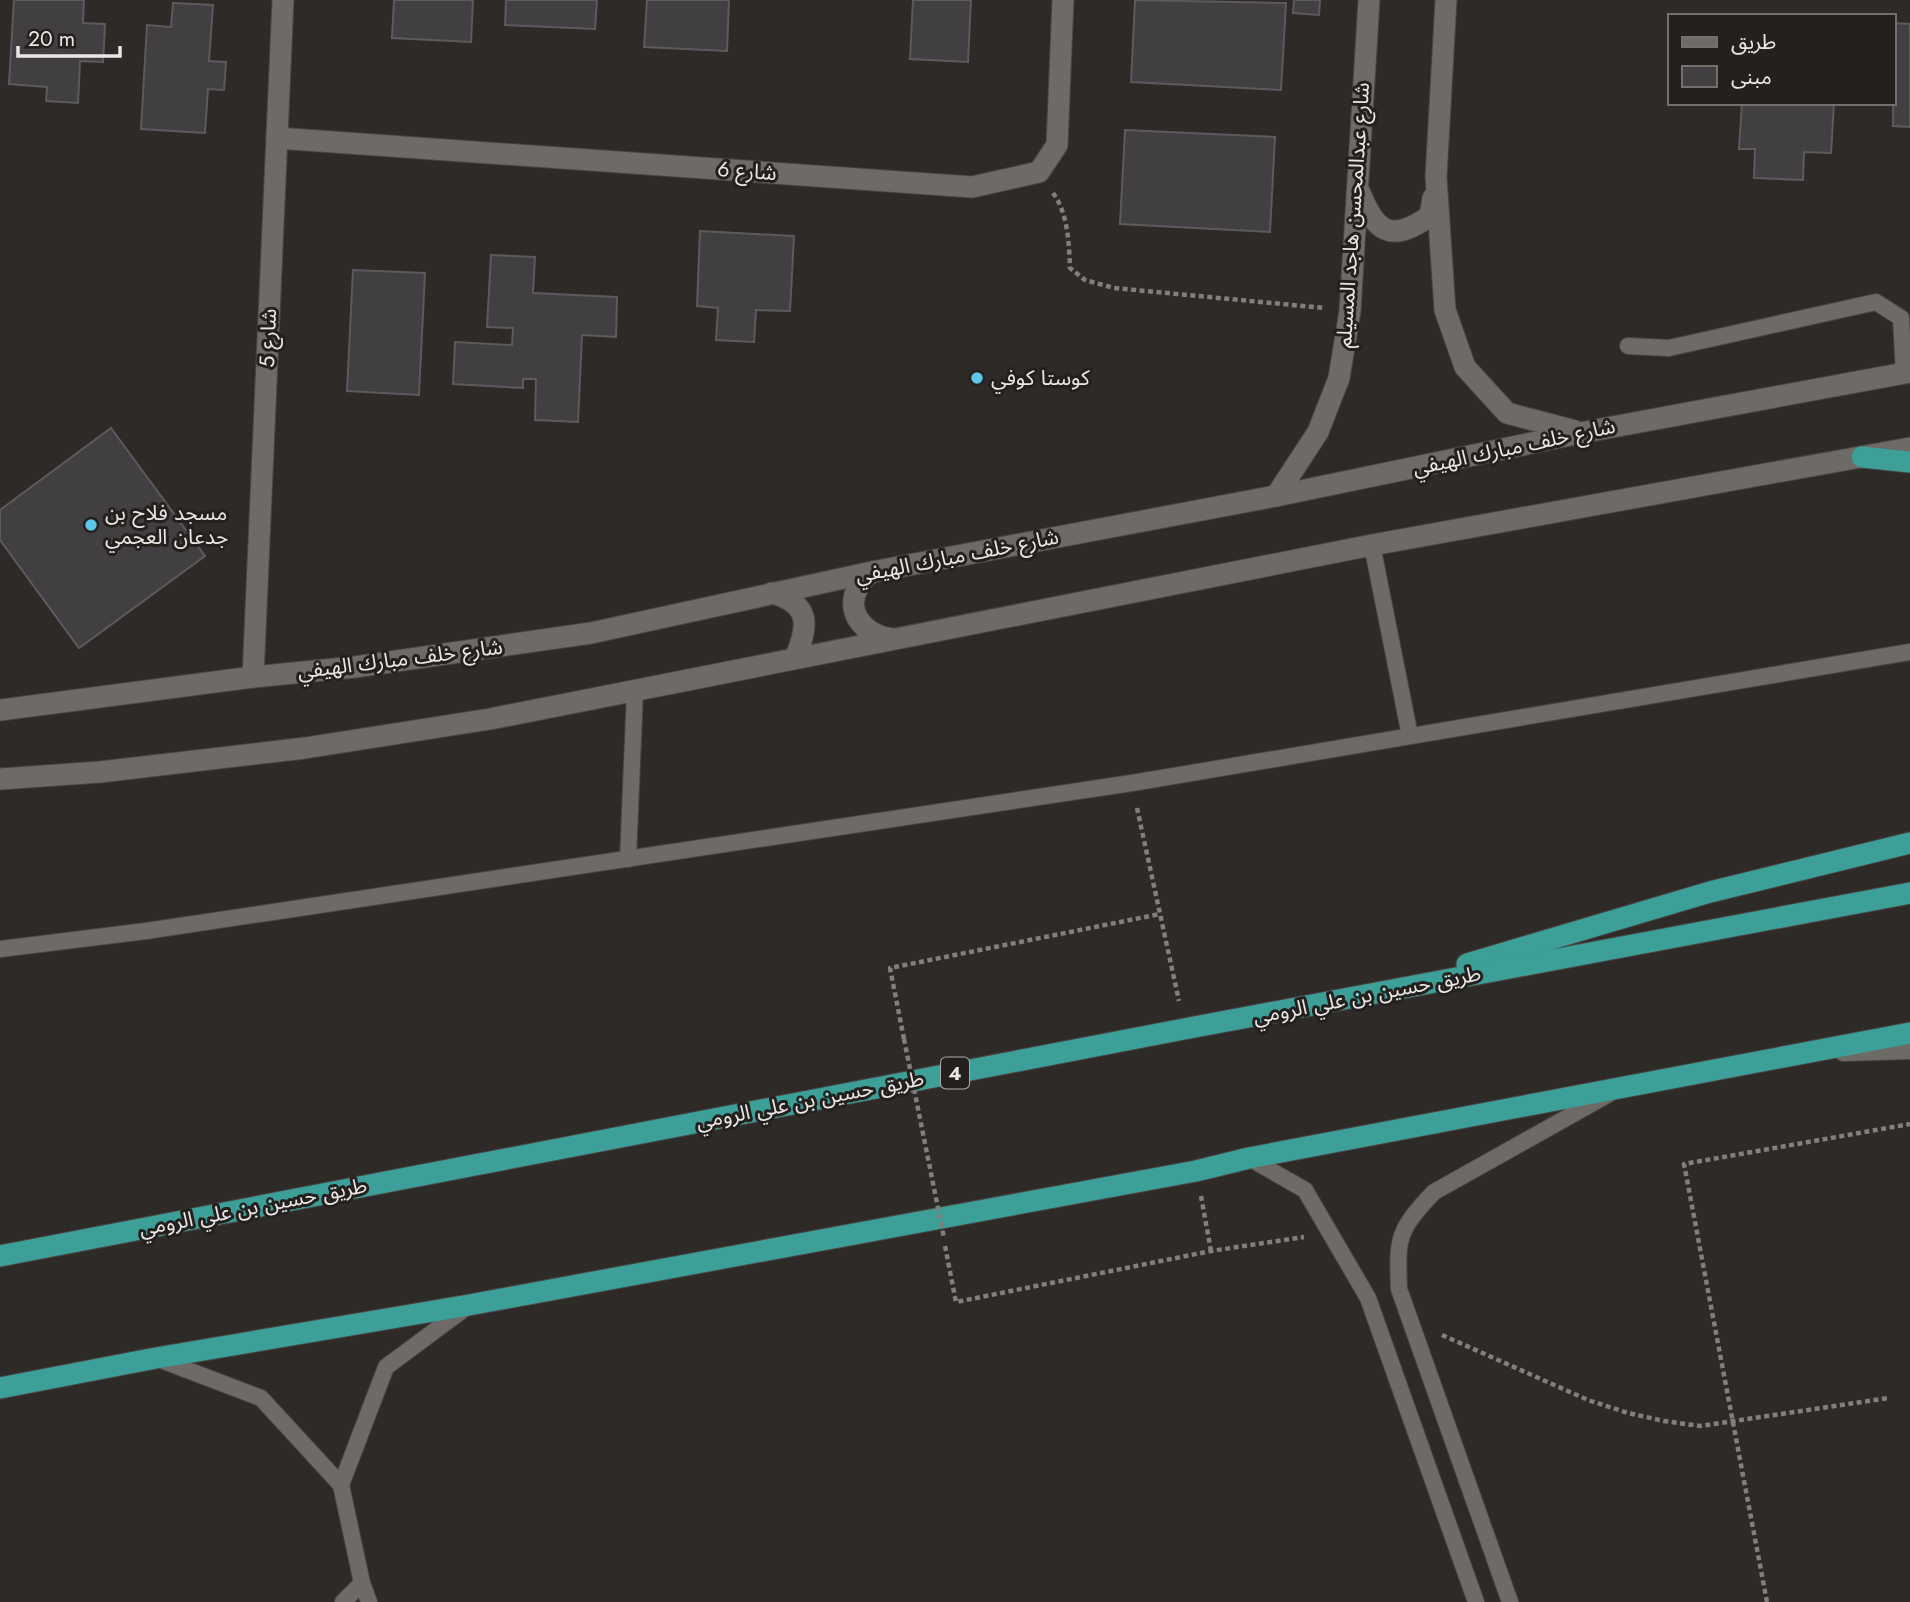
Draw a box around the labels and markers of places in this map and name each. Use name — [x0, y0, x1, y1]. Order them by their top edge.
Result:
place label: كوستا كوفي — [991, 363, 1090, 394]
marker: كوستا كوفي — [969, 370, 985, 386]
place label: مسجد فلاح بن جدعان العجمي — [105, 498, 228, 553]
marker: مسجد فلاح بن جدعان العجمي — [83, 517, 99, 533]

